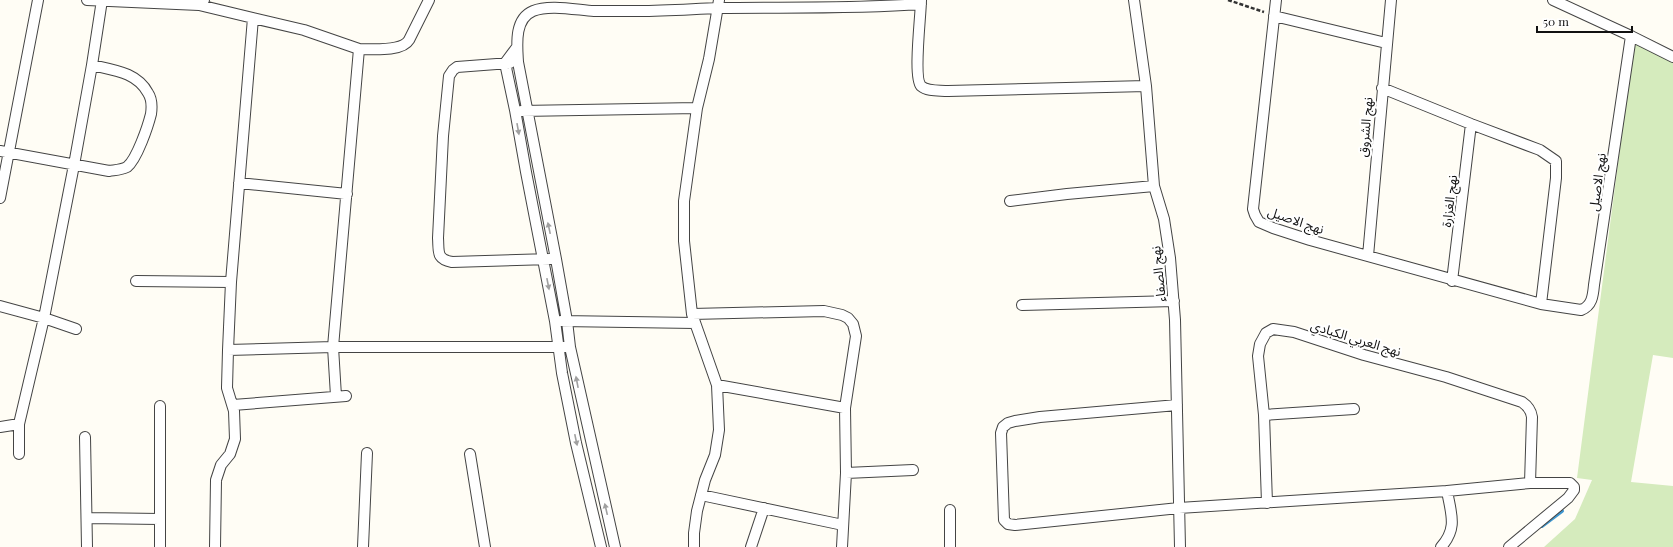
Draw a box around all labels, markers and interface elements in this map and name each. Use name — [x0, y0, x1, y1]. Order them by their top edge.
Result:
scale bar — [1537, 8, 1632, 34]
text: 50 m — [1543, 13, 1569, 29]
street label: نهج الشروق — [1353, 96, 1379, 158]
one-way arrow — [515, 123, 521, 135]
street label: نهج الاصيل — [1584, 152, 1612, 213]
street label: نهج الغزارة — [1437, 174, 1463, 228]
street label: نهج الاصيل — [1265, 202, 1327, 240]
one-way arrow — [546, 222, 552, 234]
street label: نهج الصفاء — [1146, 245, 1172, 303]
one-way arrow — [545, 278, 551, 290]
street label: نهج العربي الكبادي — [1308, 316, 1403, 362]
one-way arrow — [574, 376, 580, 388]
one-way arrow — [573, 434, 579, 447]
one-way arrow — [603, 503, 609, 515]

